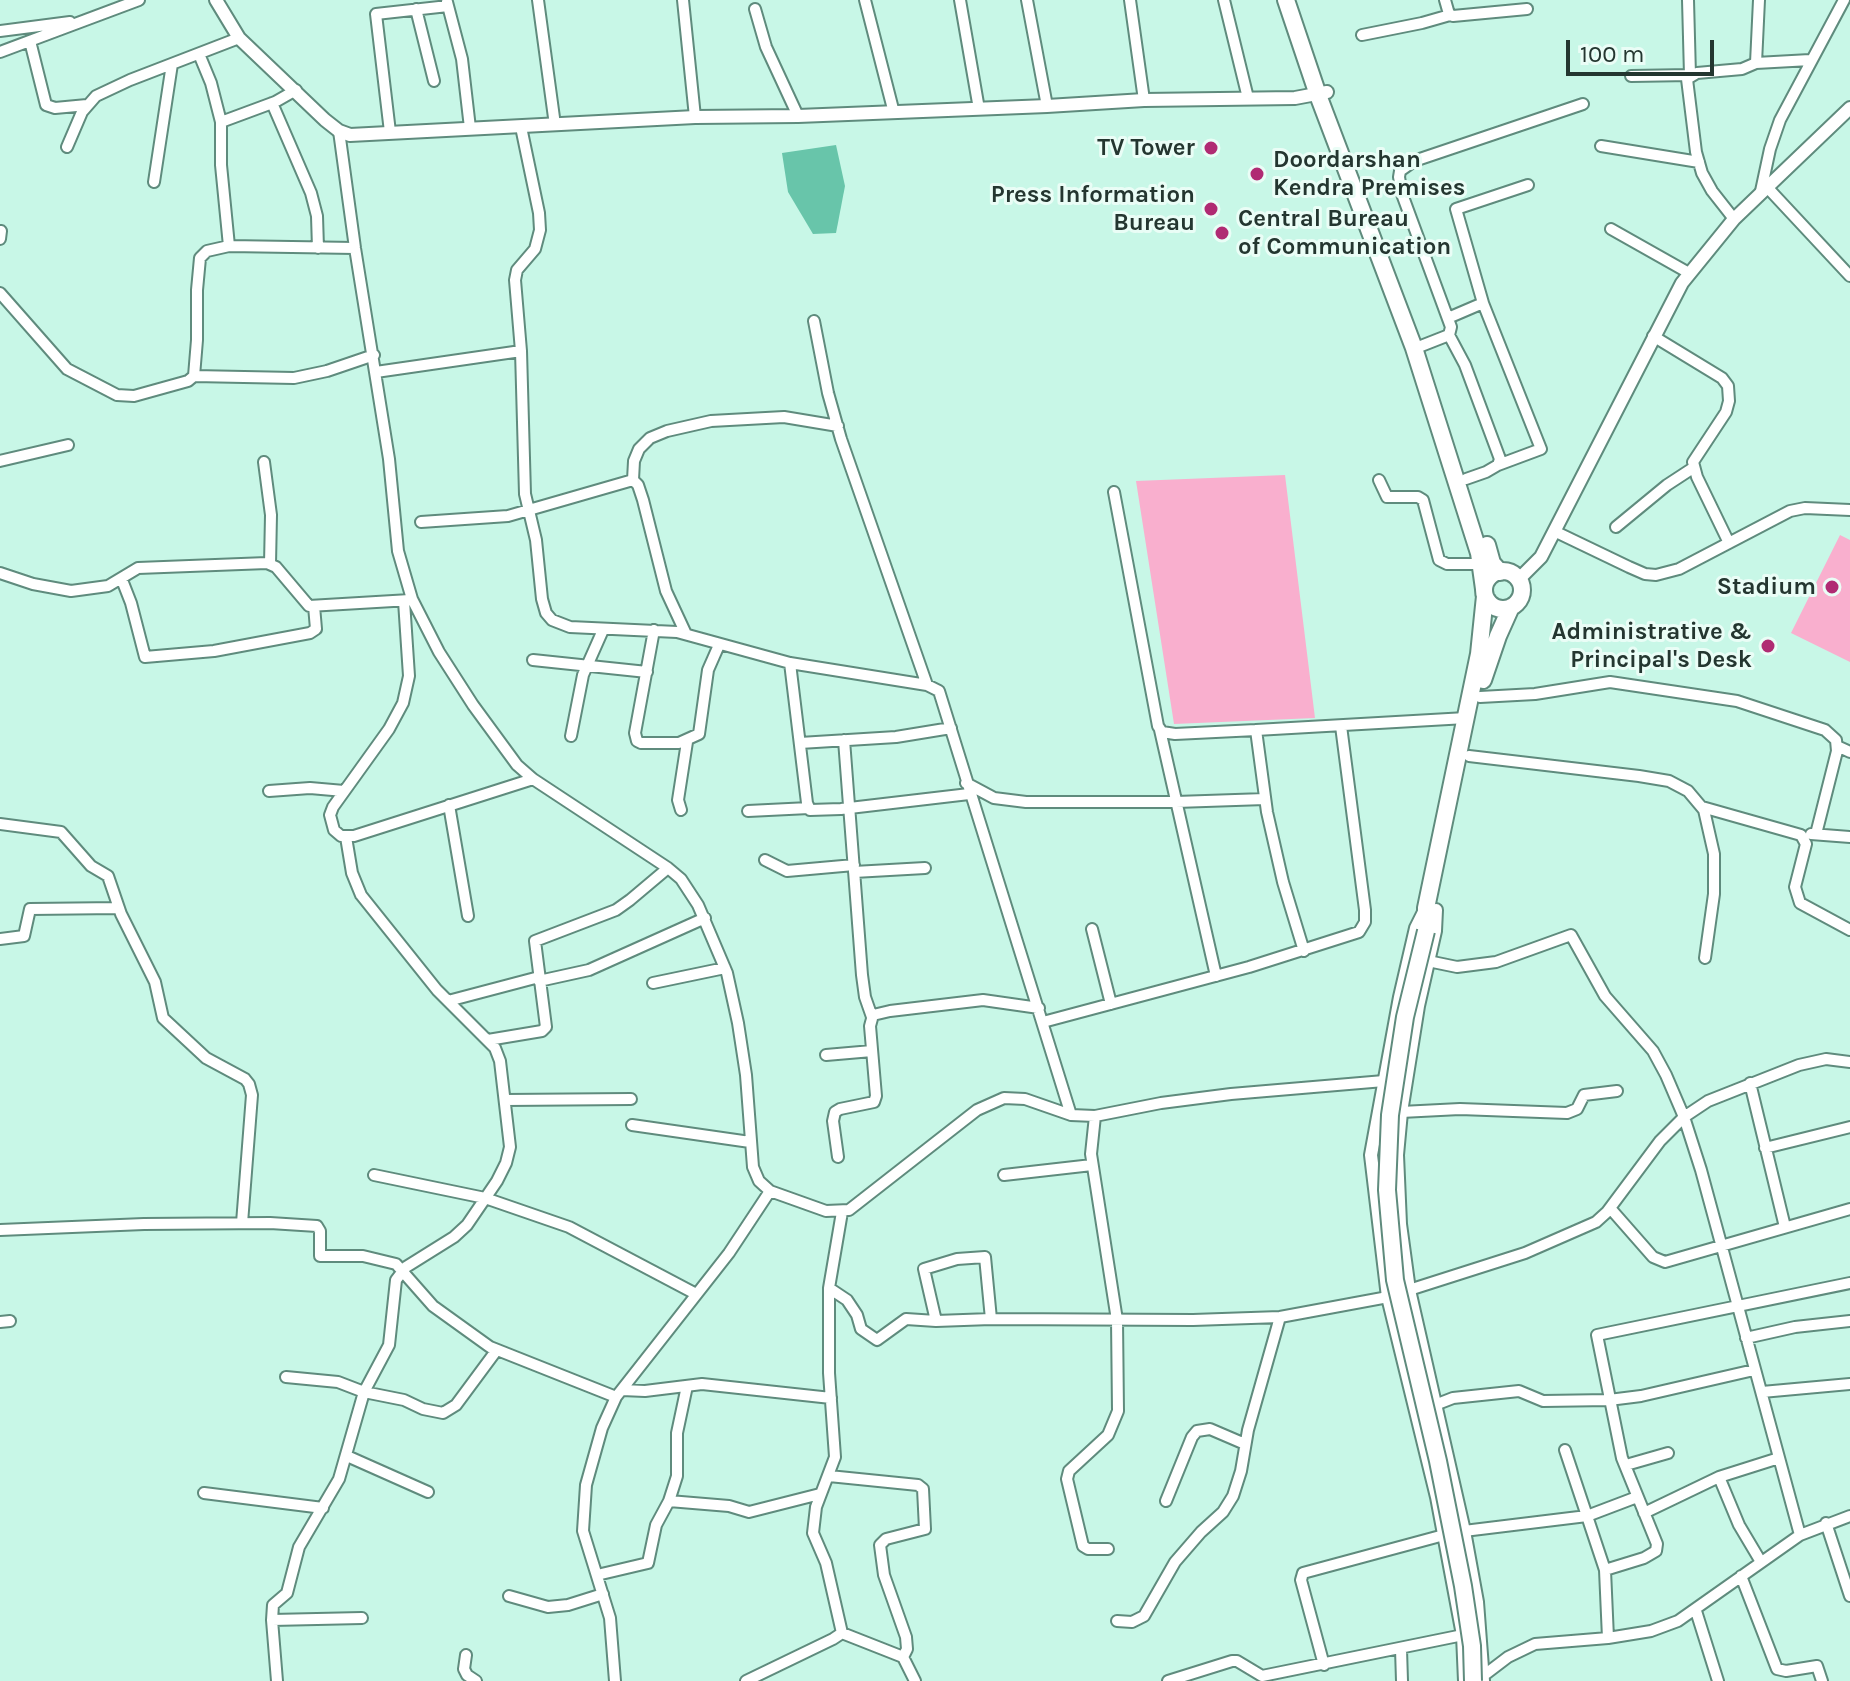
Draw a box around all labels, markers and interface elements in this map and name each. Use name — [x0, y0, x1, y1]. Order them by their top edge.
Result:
scale bar — [1570, 24, 1718, 74]
text: 100 m — [1580, 40, 1645, 68]
place label: TV Tower — [1097, 134, 1195, 162]
marker: TV Tower — [1202, 139, 1220, 157]
place label: Doordarshan Kendra Premises — [1273, 146, 1465, 202]
marker: Doordarshan Kendra Premises — [1248, 165, 1266, 183]
place label: Press Information Bureau — [991, 181, 1195, 237]
marker: Press Information Bureau — [1202, 200, 1220, 218]
place label: Central Bureau of Communication — [1238, 205, 1451, 261]
marker: Central Bureau of Communication — [1213, 224, 1231, 242]
place label: Stadium — [1717, 573, 1816, 601]
marker: Stadium — [1823, 578, 1841, 596]
place label: Administrative & Principal's Desk — [1551, 618, 1752, 674]
marker: Administrative & Principal's Desk — [1759, 637, 1777, 655]

